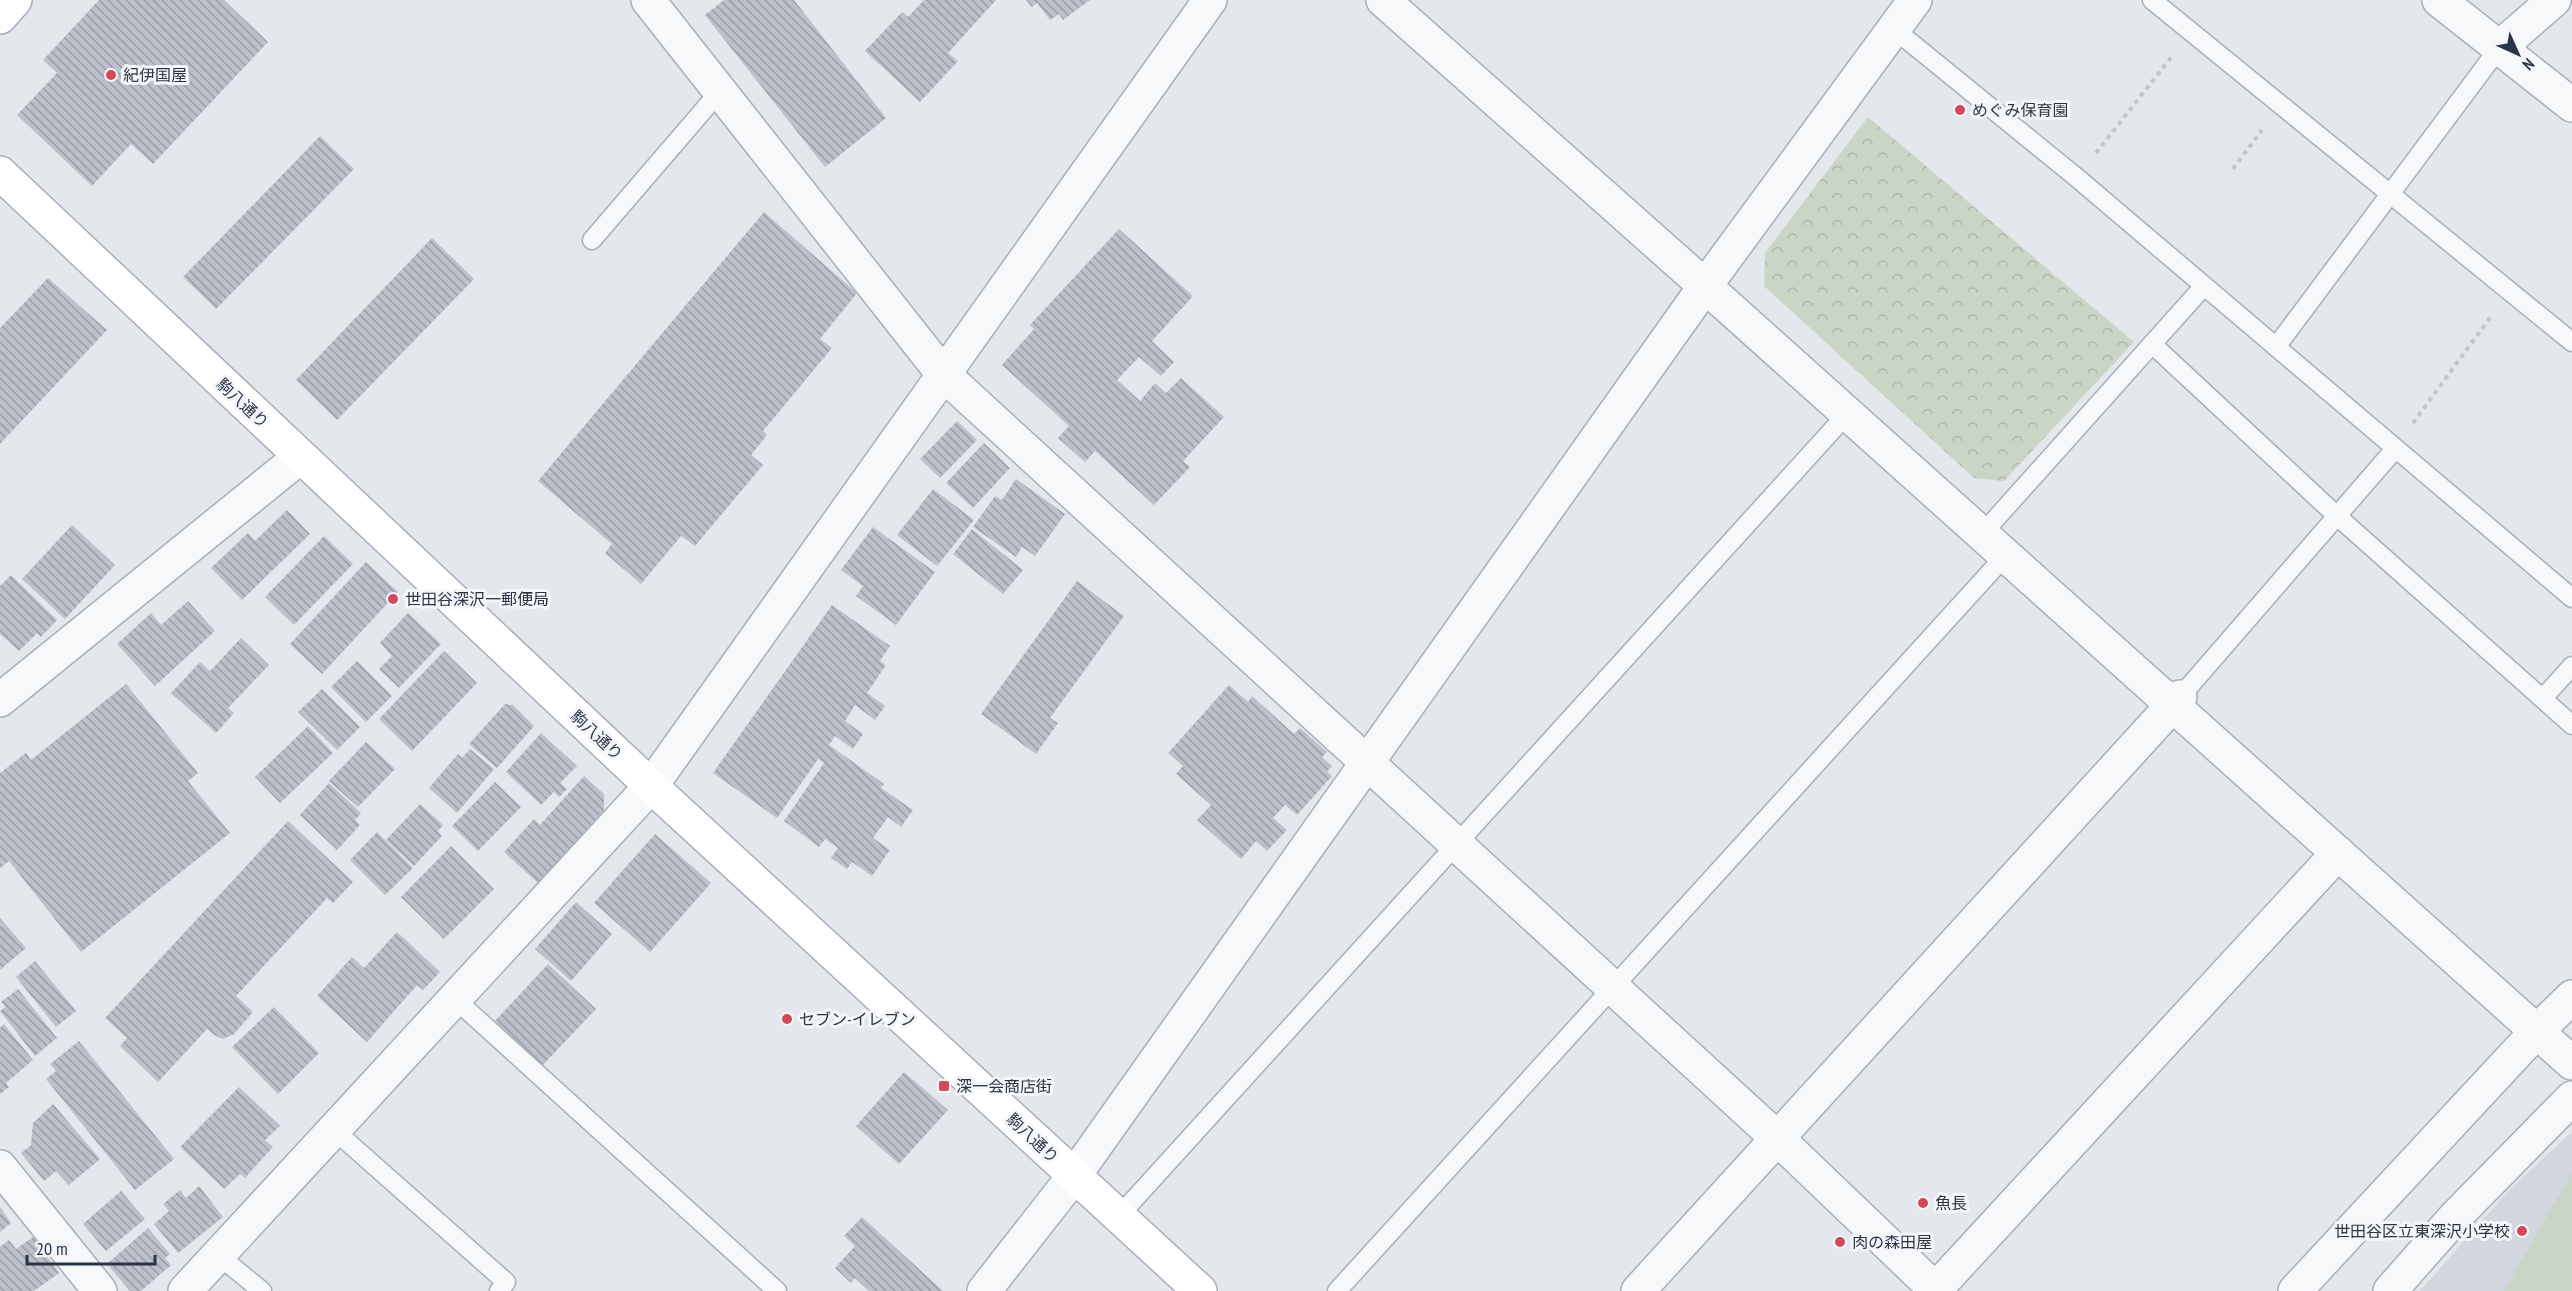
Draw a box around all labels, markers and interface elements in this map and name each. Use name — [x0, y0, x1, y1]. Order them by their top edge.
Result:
north arrow — [2488, 24, 2548, 84]
text: N — [2518, 54, 2539, 75]
place label: 紀伊国屋 — [123, 65, 187, 85]
marker: 紀伊国屋 — [104, 68, 118, 82]
place label: めぐみ保育園 — [1972, 100, 2068, 120]
marker: めぐみ保育園 — [1953, 103, 1967, 117]
street label: 駒八通り — [213, 374, 273, 432]
place label: 世田谷深沢一郵便局 — [405, 589, 549, 609]
marker: 世田谷深沢一郵便局 — [386, 592, 400, 606]
street label: 駒八通り — [567, 706, 627, 764]
place label: セブン-イレブン — [799, 1009, 916, 1029]
marker: セブン-イレブン — [780, 1012, 794, 1026]
place label: 深一会商店街 — [956, 1076, 1052, 1096]
marker: 深一会商店街 — [937, 1079, 951, 1093]
street label: 駒八通り — [1003, 1109, 1063, 1167]
place label: 魚長 — [1935, 1193, 1967, 1213]
marker: 魚長 — [1916, 1196, 1930, 1210]
place label: 世田谷区立東深沢小学校 — [2334, 1221, 2510, 1241]
marker: 世田谷区立東深沢小学校 — [2515, 1224, 2529, 1238]
scale bar — [27, 1228, 154, 1266]
place label: 肉の森田屋 — [1852, 1232, 1932, 1252]
marker: 肉の森田屋 — [1833, 1235, 1847, 1249]
text: 20 m — [36, 1237, 68, 1260]

